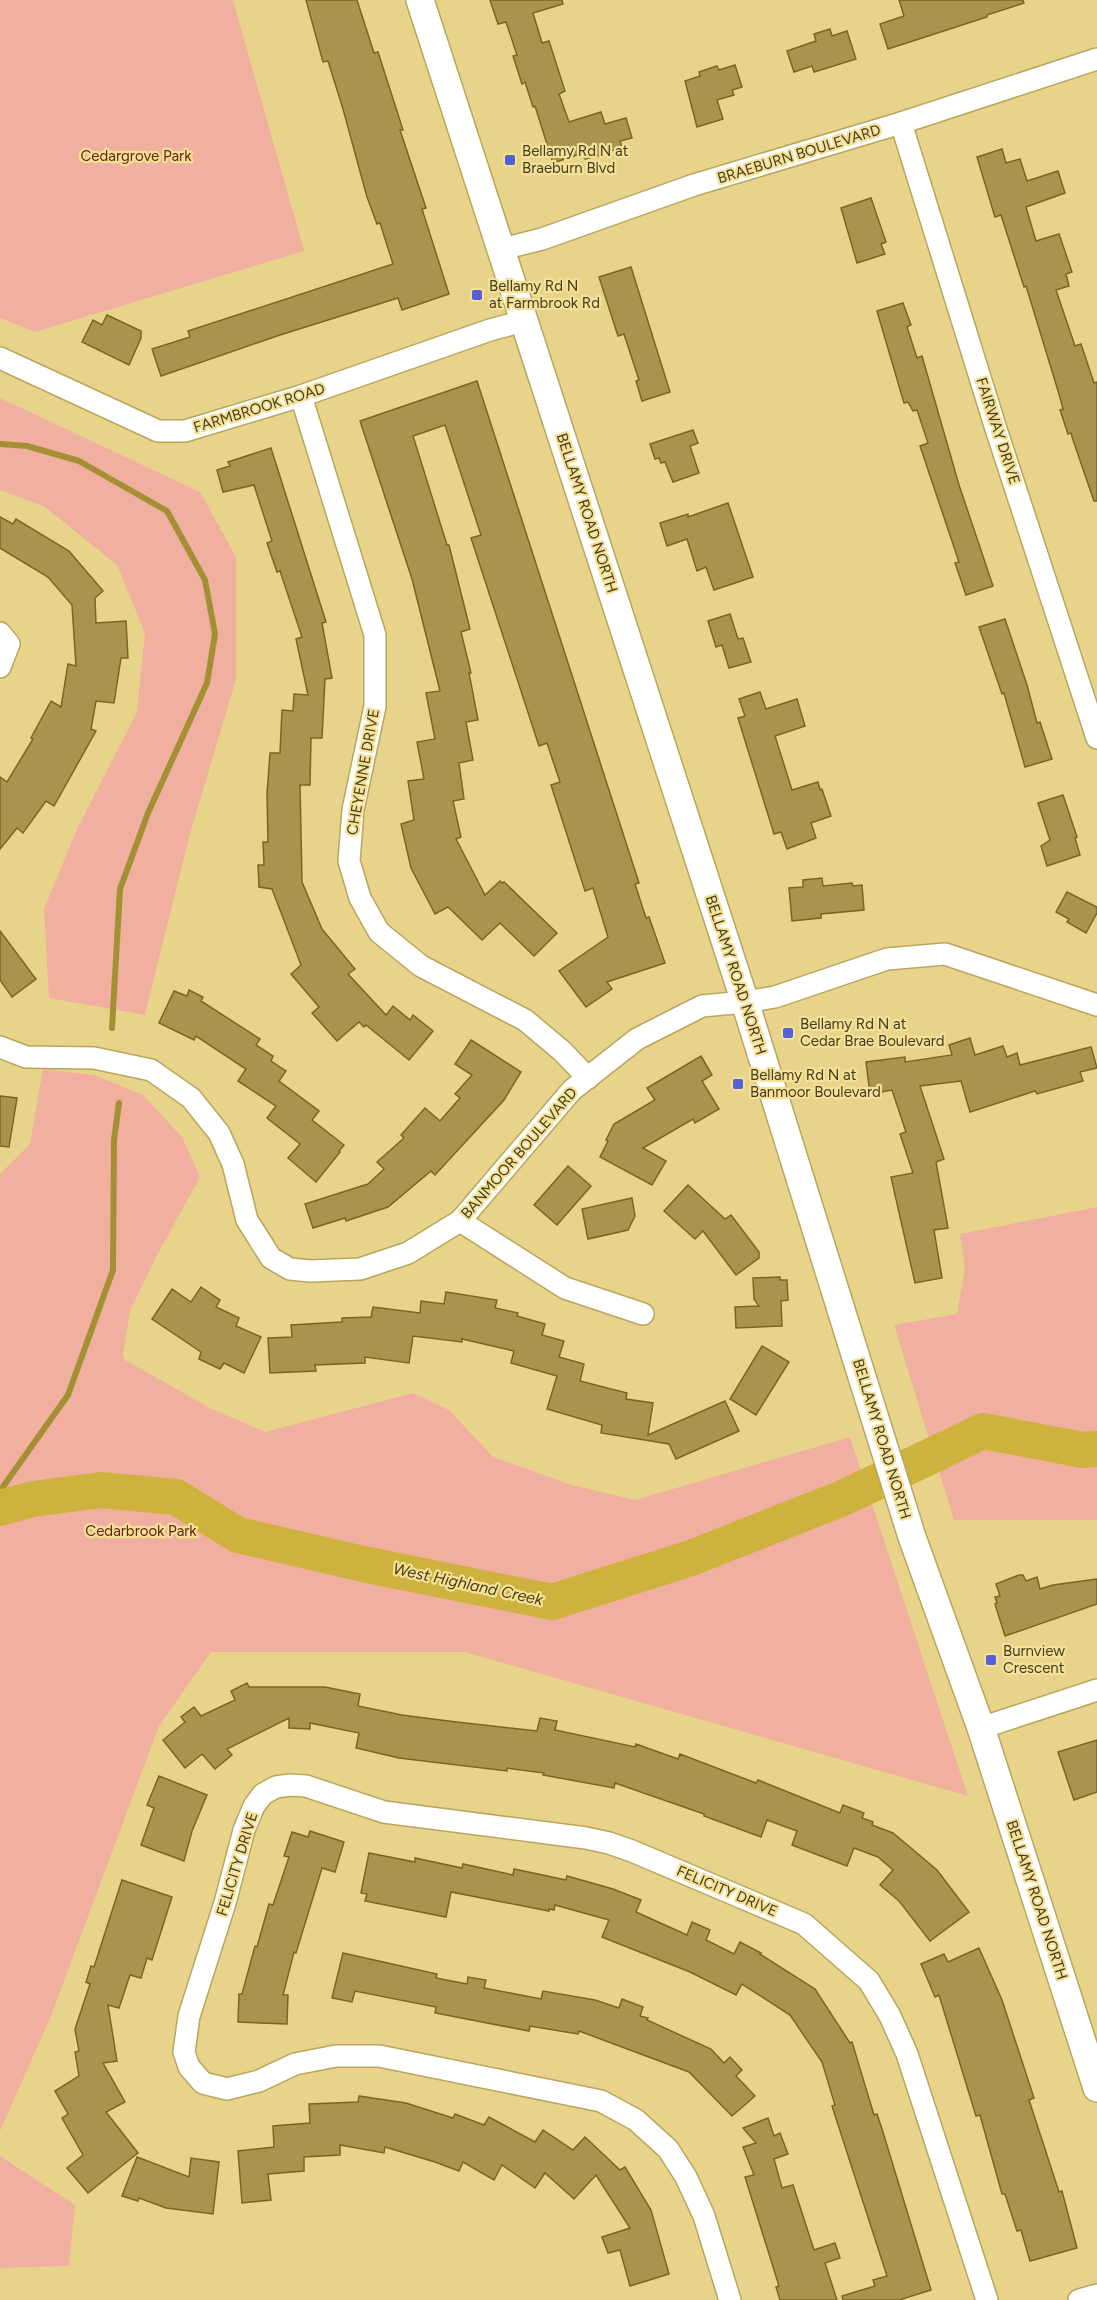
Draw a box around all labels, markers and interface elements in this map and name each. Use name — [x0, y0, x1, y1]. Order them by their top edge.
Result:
street label: BRAEBURN BOULEVARD — [715, 121, 883, 187]
place label: Bellamy Rd N at Braeburn Blvd — [522, 142, 629, 177]
park label: Cedargrove Park — [81, 147, 192, 165]
marker: Bellamy Rd N at Braeburn Blvd — [503, 153, 517, 167]
place label: Bellamy Rd N at Farmbrook Rd — [489, 277, 600, 312]
marker: Bellamy Rd N at Farmbrook Rd — [470, 288, 484, 302]
street label: FAIRWAY DRIVE — [972, 375, 1024, 487]
street label: FARMBROOK ROAD — [191, 379, 327, 437]
street label: BELLAMY ROAD NORTH — [553, 431, 621, 595]
street label: CHEYENNE DRIVE — [343, 708, 383, 836]
street label: BELLAMY ROAD NORTH — [702, 893, 770, 1057]
place label: Bellamy Rd N at Cedar Brae Boulevard — [800, 1015, 945, 1050]
marker: Bellamy Rd N at Cedar Brae Boulevard — [781, 1026, 795, 1040]
place label: Bellamy Rd N at Banmoor Boulevard — [750, 1066, 881, 1101]
marker: Bellamy Rd N at Banmoor Boulevard — [731, 1077, 745, 1091]
street label: BANMOOR BOULEVARD — [457, 1084, 581, 1222]
street label: BELLAMY ROAD NORTH — [849, 1357, 915, 1521]
park label: Cedarbrook Park — [85, 1522, 197, 1540]
water label: West Highland Creek — [391, 1559, 546, 1609]
place label: Burnview Crescent — [1003, 1642, 1065, 1677]
marker: Burnview Crescent — [984, 1653, 998, 1667]
street label: FELICITY DRIVE — [213, 1810, 261, 1918]
street label: BELLAMY ROAD NORTH — [1003, 1818, 1071, 1982]
street label: FELICITY DRIVE — [674, 1862, 780, 1920]

